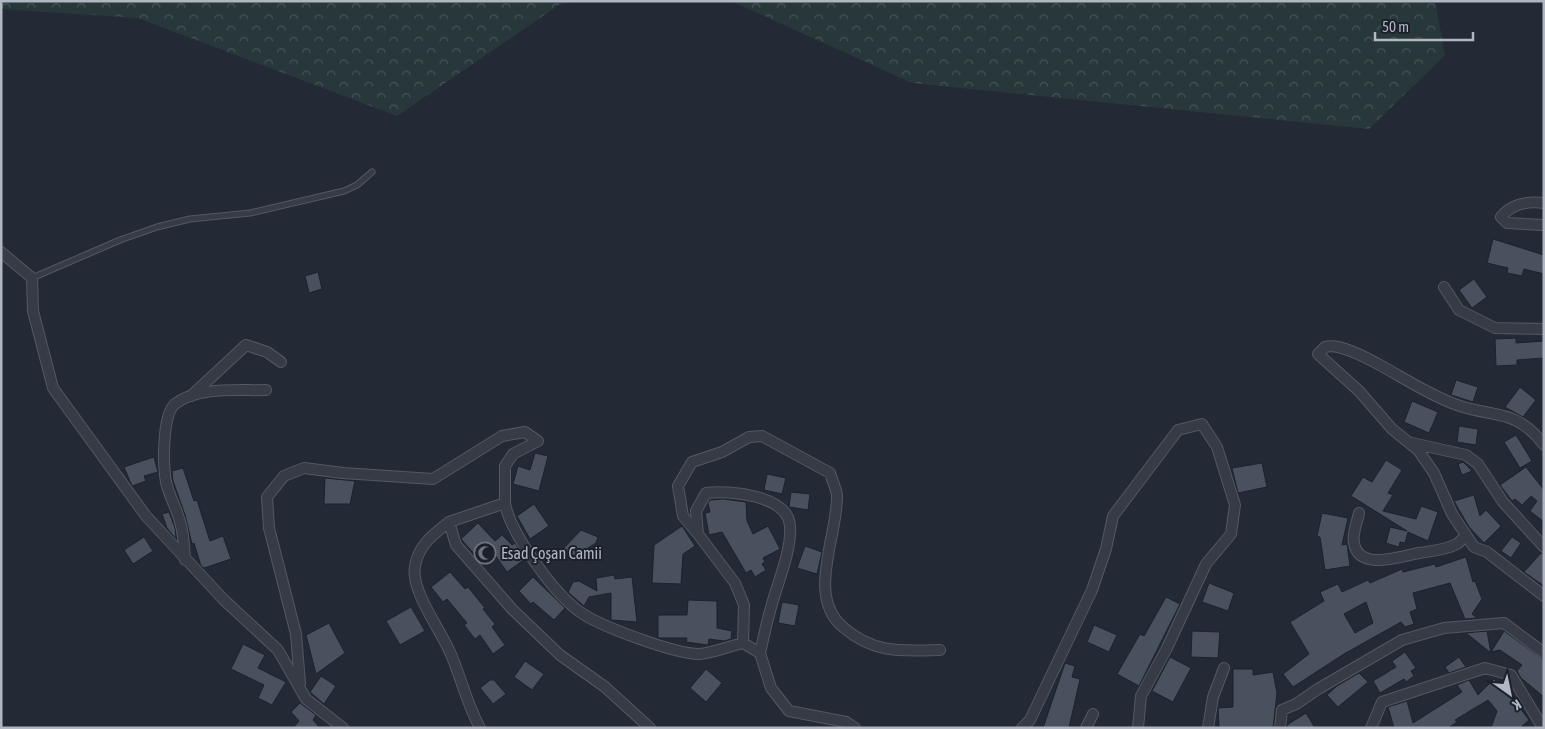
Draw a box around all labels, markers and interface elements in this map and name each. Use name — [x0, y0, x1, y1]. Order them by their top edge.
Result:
scale bar — [1375, 10, 1472, 42]
text: 50 m — [1382, 18, 1409, 35]
mosque icon: Esad Çoşan Camii — [473, 541, 497, 565]
place label: Esad Çoşan Camii — [501, 544, 602, 563]
north arrow — [1485, 669, 1535, 719]
text: K — [1510, 696, 1524, 714]

